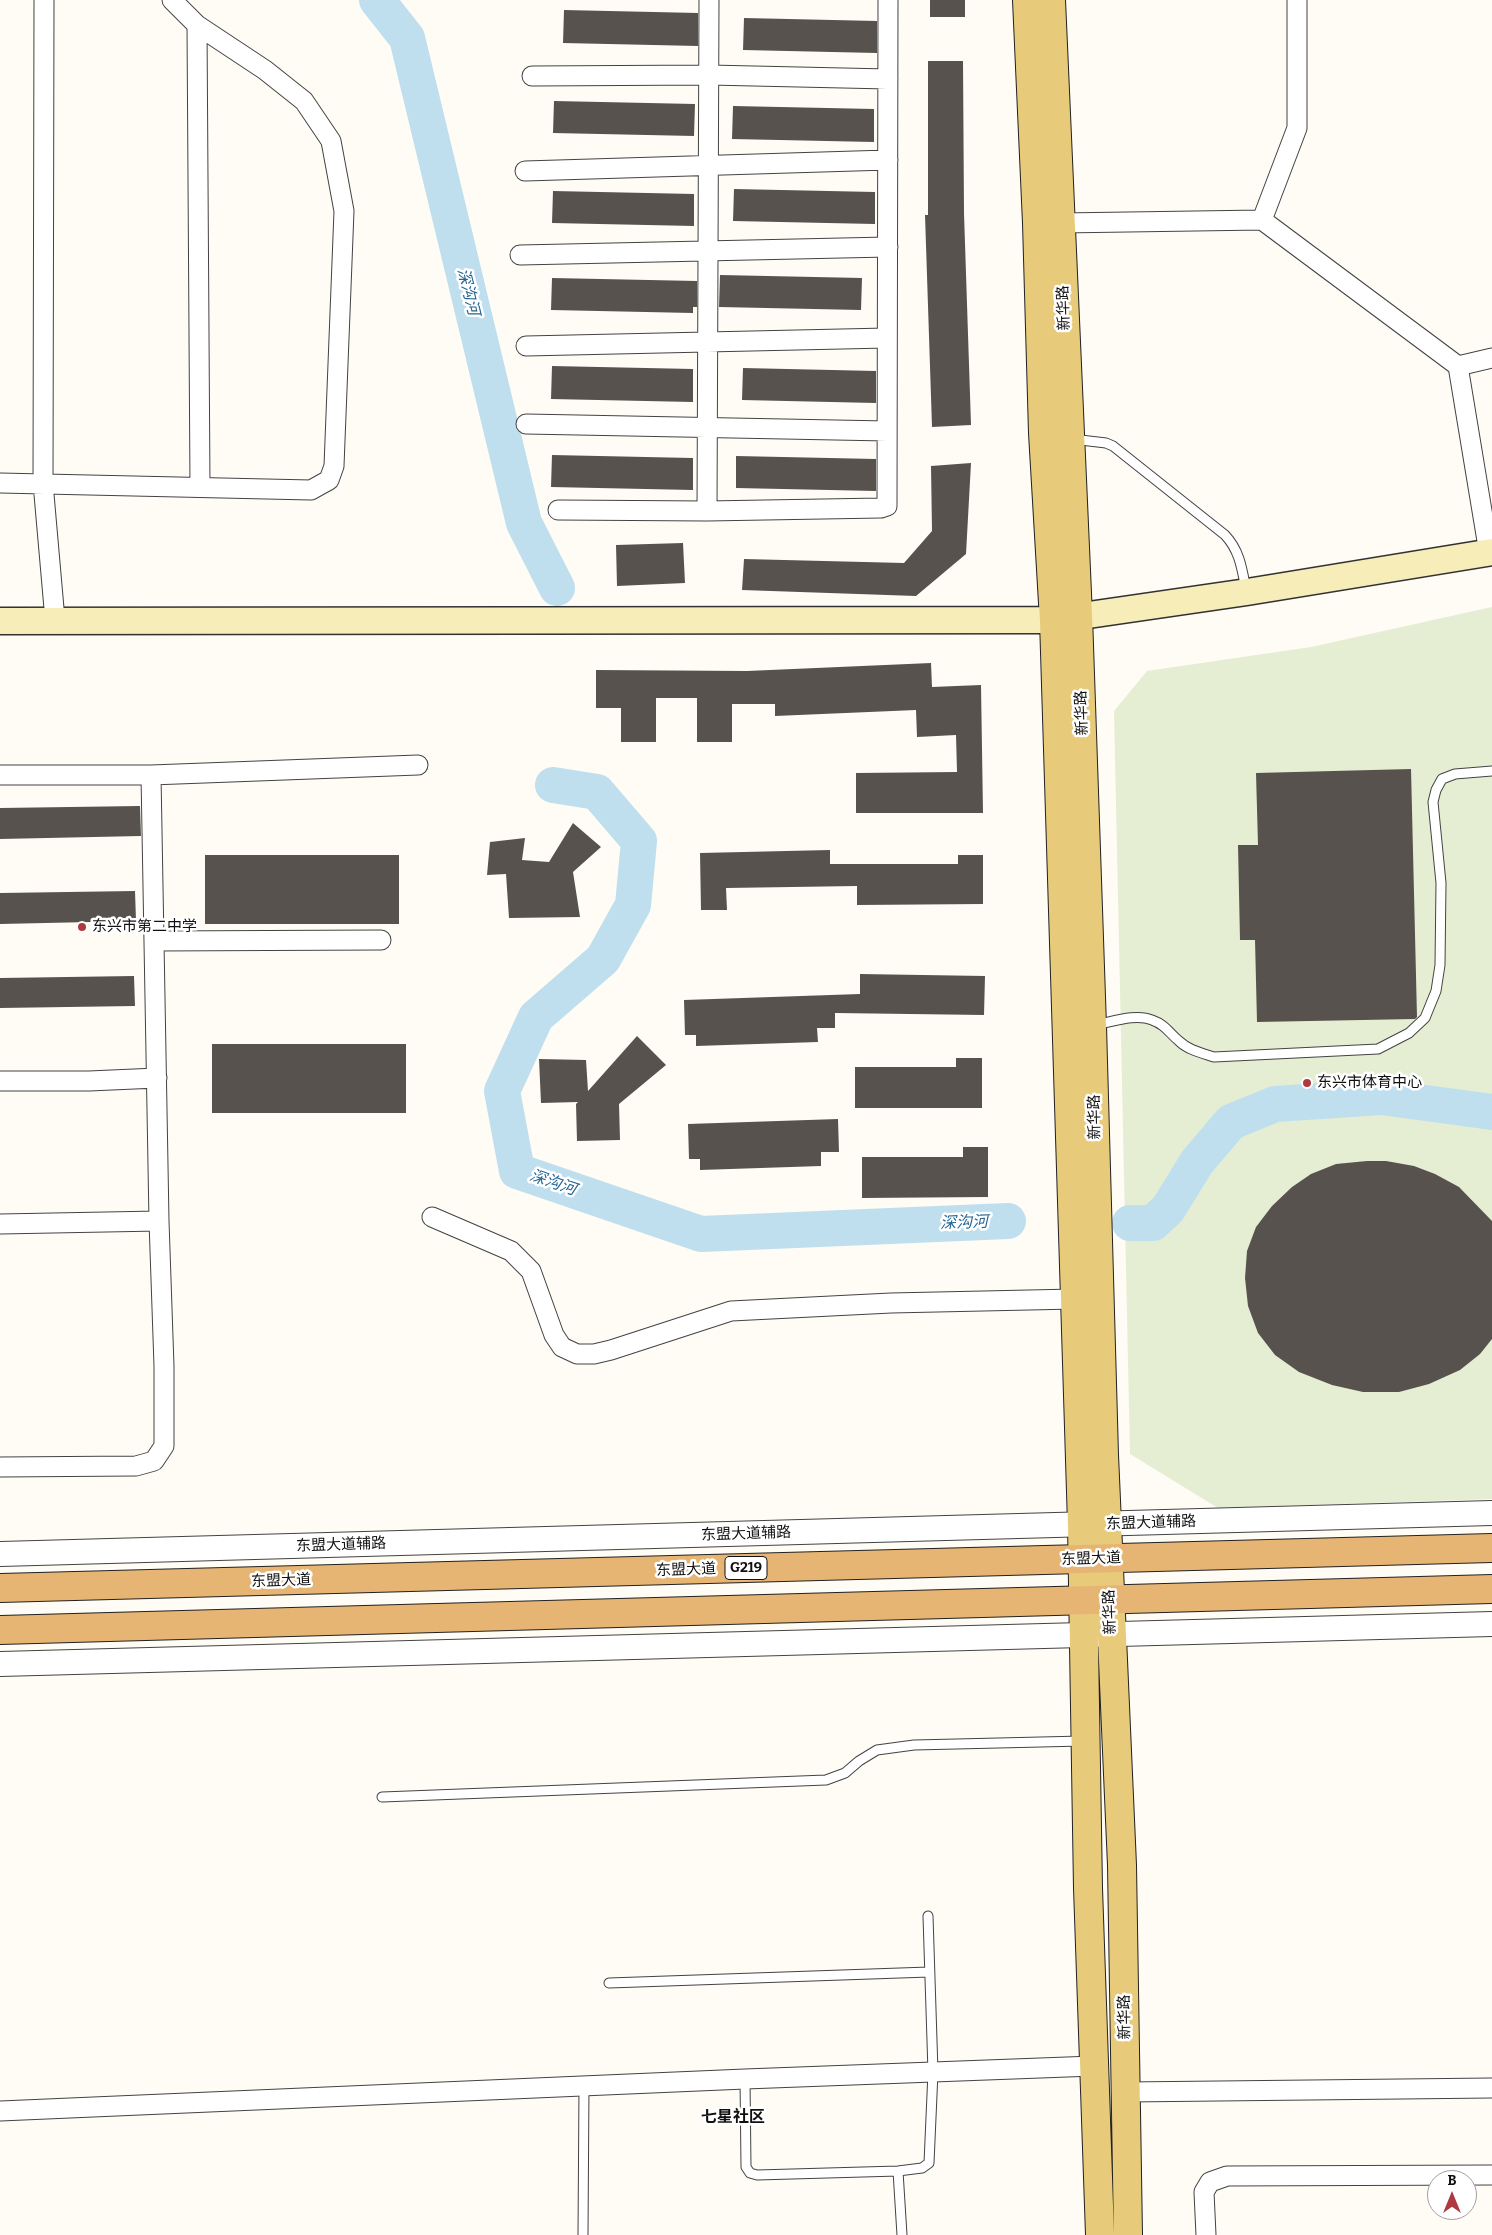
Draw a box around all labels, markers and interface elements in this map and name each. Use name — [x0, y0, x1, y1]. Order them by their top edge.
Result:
water label: 深沟河 — [453, 266, 483, 318]
street label: 新华路 — [1054, 285, 1074, 331]
street label: 新华路 — [1072, 690, 1092, 736]
place label: 东兴市第二中学 — [92, 918, 197, 936]
marker: 东兴市第二中学 — [76, 921, 88, 933]
place label: 东兴市体育中心 — [1317, 1074, 1422, 1092]
marker: 东兴市体育中心 — [1301, 1077, 1313, 1089]
street label: 新华路 — [1086, 1094, 1104, 1140]
water label: 深沟河 — [527, 1166, 579, 1200]
water label: 深沟河 — [940, 1213, 988, 1233]
street label: 东盟大道辅路 — [1106, 1512, 1196, 1534]
street label: 东盟大道辅路 — [701, 1523, 791, 1545]
street label: 东盟大道辅路 — [296, 1534, 386, 1556]
street label: 东盟大道 — [1061, 1549, 1121, 1569]
road number: G219 — [725, 1556, 767, 1580]
street label: 东盟大道 — [656, 1560, 716, 1580]
street label: 东盟大道 — [251, 1571, 311, 1591]
street label: 新华路 — [1100, 1589, 1120, 1635]
street label: 新华路 — [1116, 1994, 1134, 2040]
district label: 七星社区 — [701, 2108, 765, 2128]
north arrow — [1427, 2170, 1477, 2220]
text: B — [1447, 2172, 1457, 2189]

